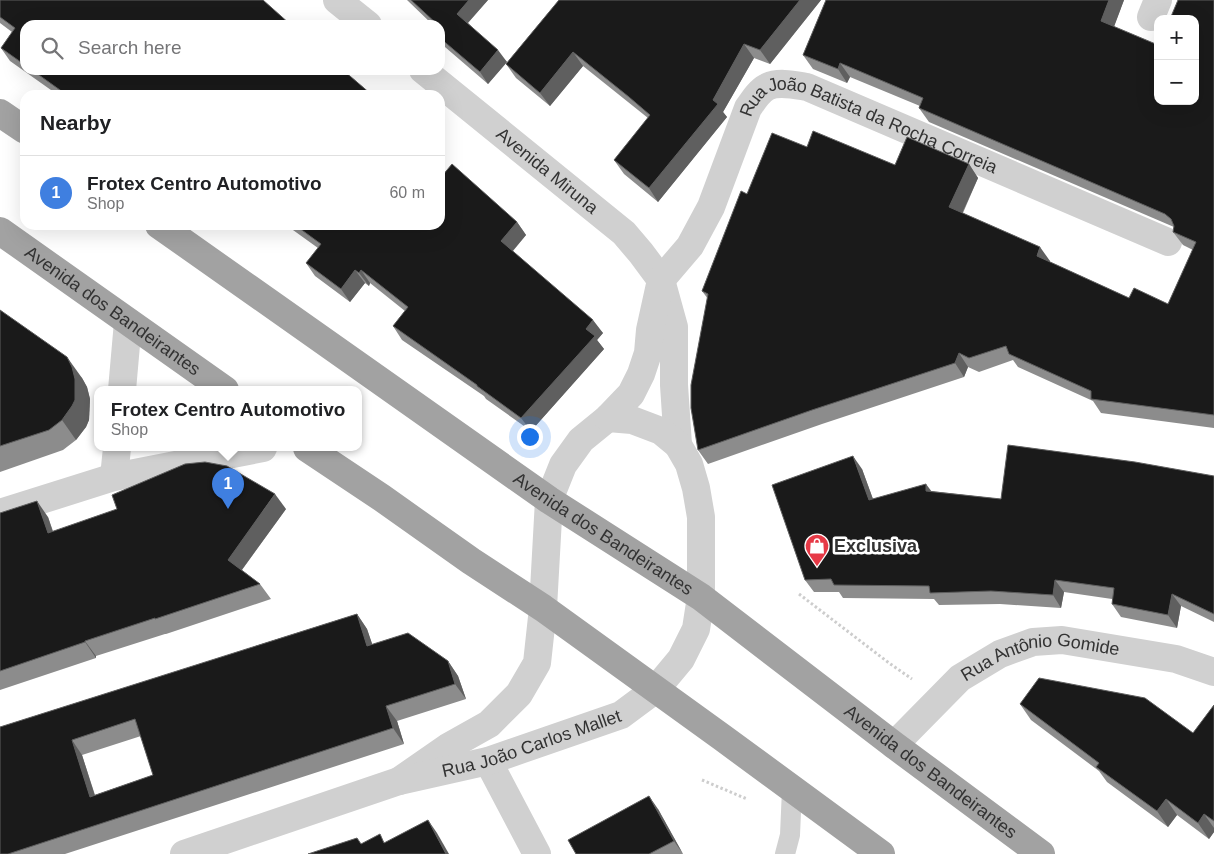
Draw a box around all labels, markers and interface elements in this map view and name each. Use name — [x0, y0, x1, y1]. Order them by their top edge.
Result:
map controls — [1154, 15, 1199, 105]
button: + — [1154, 15, 1199, 60]
search box — [20, 20, 445, 75]
icon: search — [38, 34, 66, 62]
text: Search here — [78, 37, 182, 58]
button: − — [1154, 60, 1199, 105]
street label: Rua João Batista da Rocha Correia — [736, 74, 1001, 178]
text: Nearby — [40, 111, 111, 134]
street label: Avenida Miruna — [493, 124, 603, 218]
text: Frotex Centro Automotivo — [87, 173, 322, 194]
text: 1 — [52, 184, 60, 201]
text: 60 m — [389, 184, 425, 201]
text: Shop — [87, 195, 124, 212]
street label: Avenida dos Bandeirantes — [21, 242, 204, 379]
popup — [94, 386, 362, 451]
text: Frotex Centro Automotivo — [111, 399, 345, 420]
text: Shop — [111, 421, 148, 438]
your location — [517, 424, 543, 450]
pin: 1 — [212, 468, 244, 509]
street label: Avenida dos Bandeirantes — [510, 468, 697, 599]
shop icon: Exclusiva — [804, 533, 830, 567]
place label: Exclusiva — [834, 536, 918, 556]
street label: Rua Antônio Gomide — [957, 629, 1121, 685]
street label: Avenida dos Bandeirantes — [841, 701, 1021, 843]
street label: Rua João Carlos Mallet — [440, 706, 624, 781]

